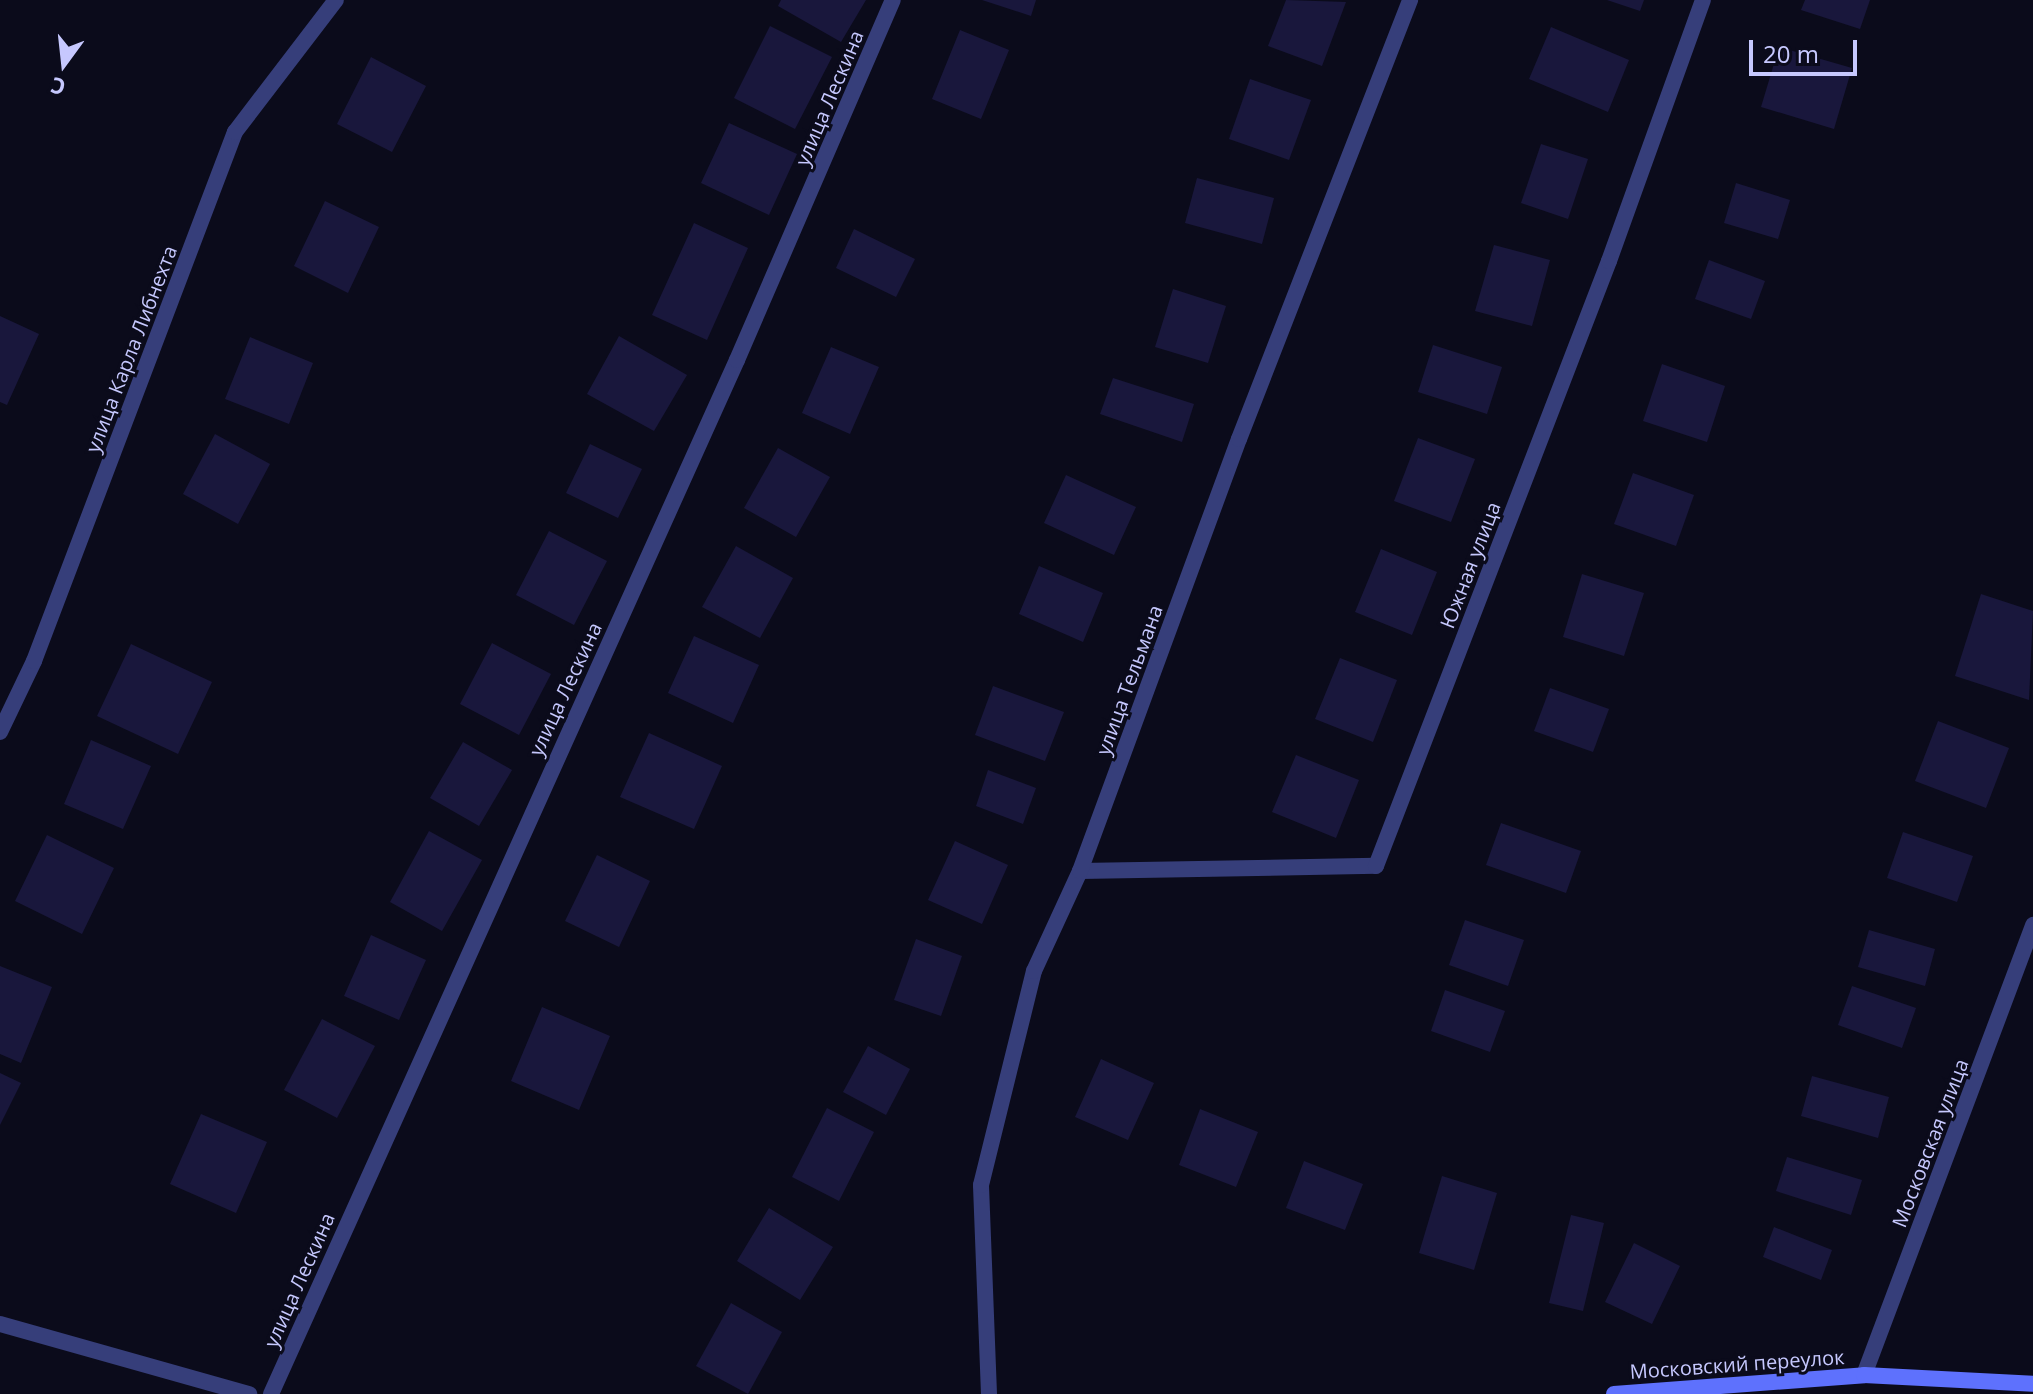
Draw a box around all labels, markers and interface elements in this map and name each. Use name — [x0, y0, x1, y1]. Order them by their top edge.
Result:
north arrow — [24, 24, 104, 104]
scale bar — [1753, 24, 1861, 74]
street label: улица Лескина — [790, 27, 868, 169]
text: 20 m — [1763, 37, 1819, 70]
text: С — [47, 71, 68, 103]
street label: улица Карла Либнехта — [80, 242, 182, 456]
street label: Южная улица — [1435, 498, 1505, 632]
street label: улица Тельмана — [1091, 602, 1167, 758]
street label: улица Лескина — [524, 618, 606, 760]
street label: Московская улица — [1887, 1055, 1973, 1231]
street label: улица Лескина — [259, 1209, 339, 1351]
street label: Московский переулок — [1629, 1345, 1845, 1383]

